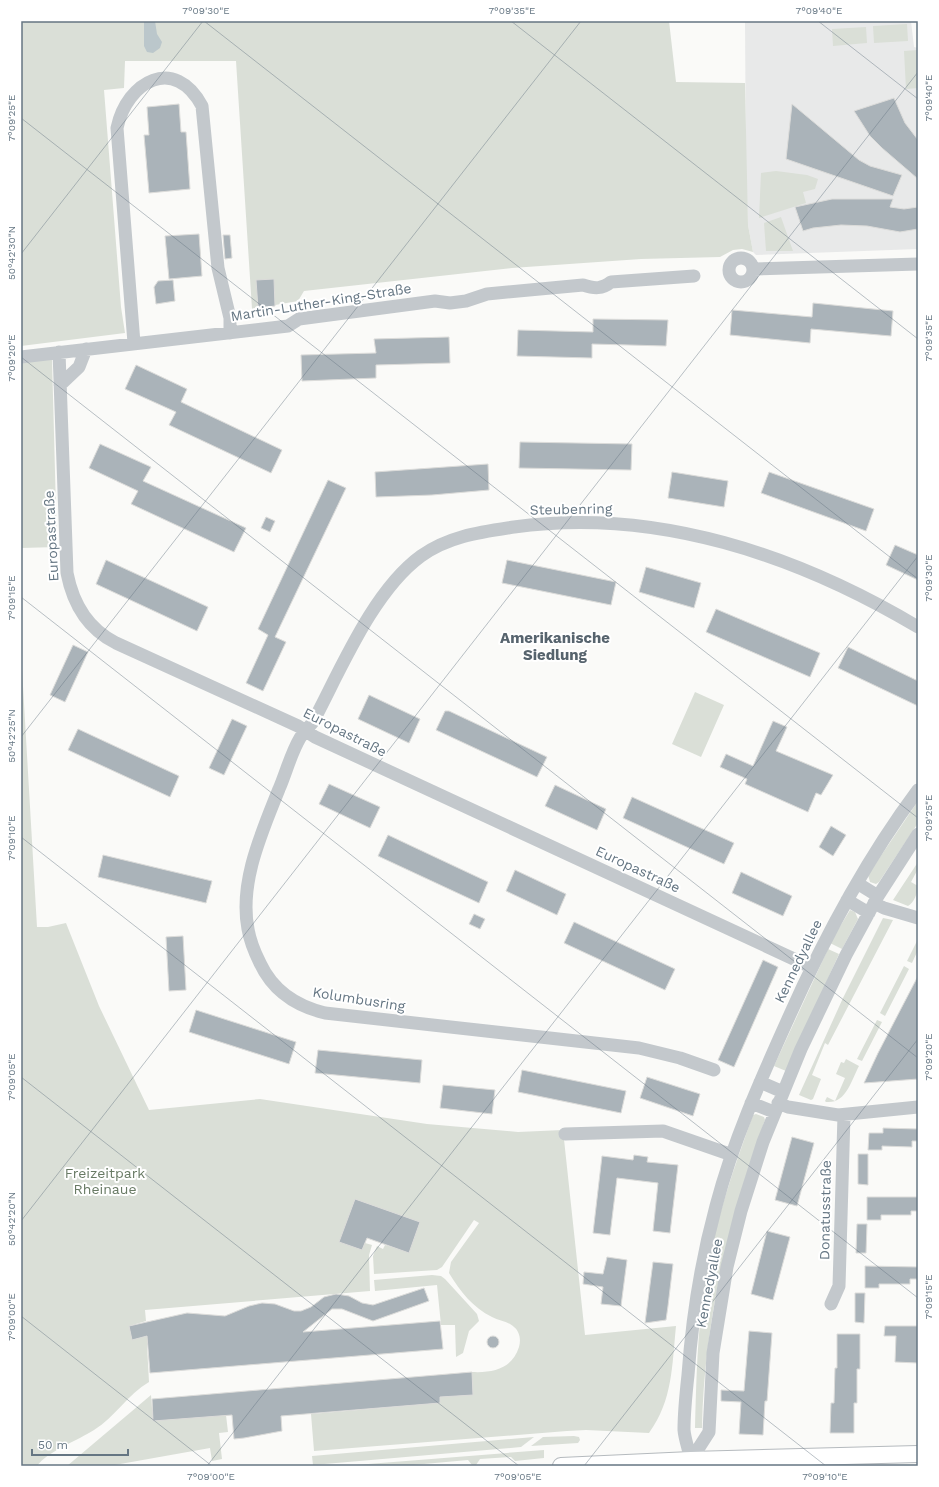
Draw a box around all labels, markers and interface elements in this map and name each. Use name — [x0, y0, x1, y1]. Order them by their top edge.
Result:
text: 7°09'30"E — [182, 5, 230, 16]
text: 7°09'35"E — [489, 5, 536, 16]
text: 7°09'40"E — [796, 5, 842, 16]
text: 7°09'40"E — [923, 75, 934, 121]
text: 7°09'25"E — [6, 95, 17, 142]
text: 50°42'30"N — [6, 226, 17, 280]
street label: Martin-Luther-King-Straße — [230, 280, 412, 324]
text: 7°09'35"E — [923, 315, 934, 362]
text: 7°09'20"E — [6, 334, 17, 382]
street label: Europastraße — [41, 490, 61, 582]
street label: Steubenring — [530, 500, 613, 518]
text: 7°09'30"E — [923, 554, 934, 602]
text: 7°09'15"E — [6, 575, 17, 621]
district label: Amerikanische Siedlung — [500, 629, 610, 664]
street label: Europastraße — [301, 704, 389, 760]
text: 50°42'25"N — [6, 709, 17, 763]
text: 7°09'25"E — [923, 795, 934, 842]
text: 7°09'10"E — [6, 815, 17, 861]
street label: Europastraße — [593, 842, 683, 896]
street label: Kennedyallee — [771, 917, 825, 1005]
street label: Kolumbusring — [312, 984, 407, 1014]
text: 7°09'20"E — [923, 1033, 934, 1081]
text: 7°09'05"E — [6, 1053, 17, 1101]
street label: Donatusstraße — [816, 1160, 834, 1260]
park label: Freizeitpark Rheinaue — [65, 1165, 145, 1197]
text: 50°42'20"N — [6, 1192, 17, 1246]
street label: Kennedyallee — [693, 1237, 725, 1329]
text: 7°09'15"E — [923, 1274, 934, 1320]
text: 7°09'00"E — [6, 1293, 17, 1341]
scale bar — [32, 1431, 128, 1457]
text: 50 m — [38, 1438, 68, 1452]
text: 7°09'00"E — [187, 1471, 235, 1482]
text: 7°09'05"E — [494, 1471, 542, 1482]
text: 7°09'10"E — [802, 1471, 848, 1482]

